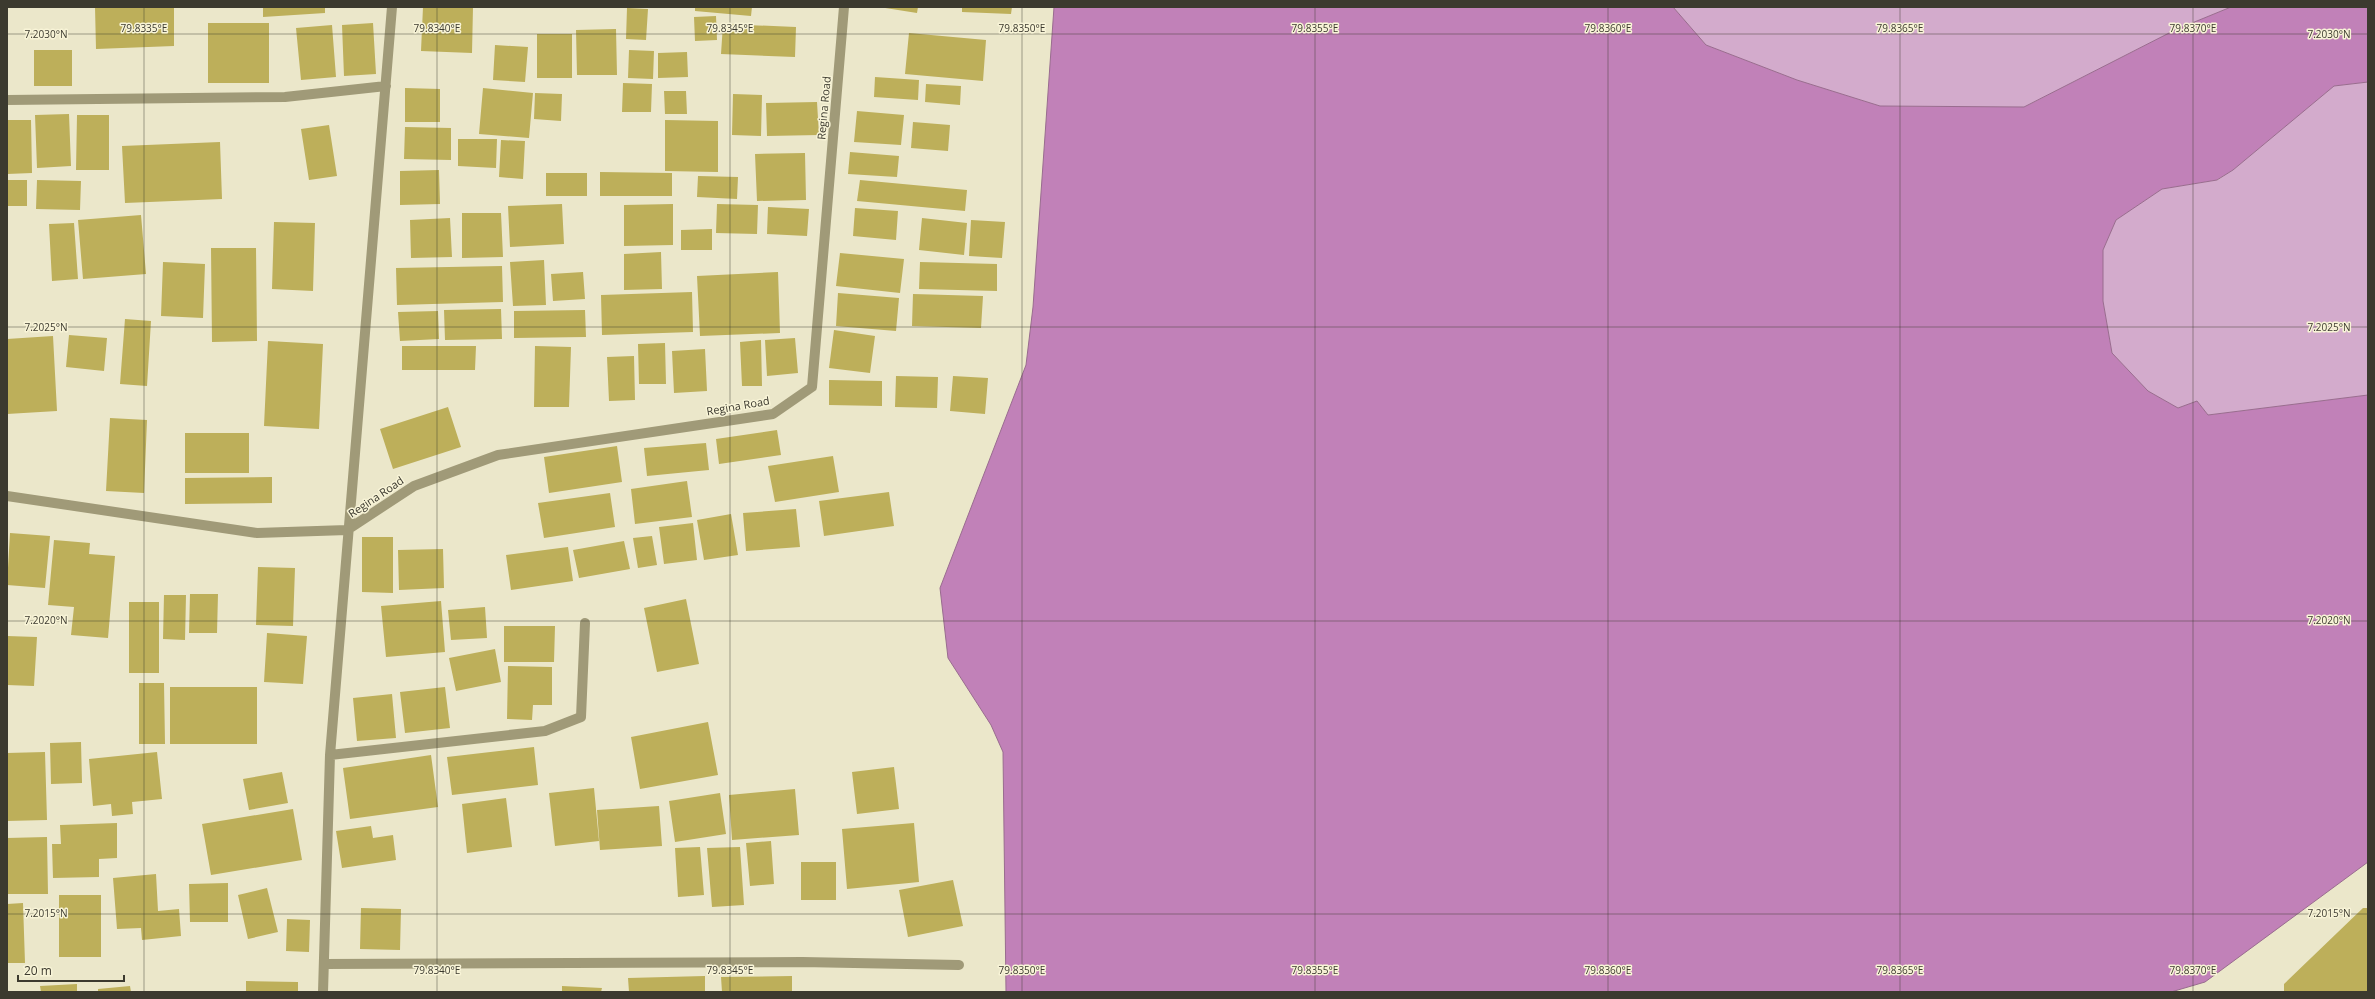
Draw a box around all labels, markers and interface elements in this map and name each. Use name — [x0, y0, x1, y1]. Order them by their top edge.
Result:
text: 79.8335°E — [121, 21, 167, 35]
text: 79.8340°E — [414, 21, 460, 35]
text: 79.8345°E — [707, 21, 753, 35]
text: 79.8350°E — [999, 21, 1045, 35]
text: 79.8355°E — [1292, 21, 1338, 35]
text: 79.8360°E — [1585, 21, 1631, 35]
text: 79.8365°E — [1877, 21, 1923, 35]
text: 79.8370°E — [2170, 21, 2216, 35]
text: 7.2030°N — [24, 27, 68, 41]
text: 7.2030°N — [2307, 27, 2351, 41]
street label: Regina Road — [813, 76, 834, 140]
text: 7.2025°N — [24, 320, 68, 334]
text: 7.2025°N — [2307, 320, 2351, 334]
street label: Regina Road — [705, 393, 771, 418]
street label: Regina Road — [345, 473, 406, 521]
text: 7.2020°N — [24, 613, 68, 627]
text: 7.2020°N — [2307, 613, 2351, 627]
text: 7.2015°N — [24, 906, 68, 920]
text: 7.2015°N — [2307, 906, 2351, 920]
scale bar — [18, 957, 124, 983]
text: 20 m — [24, 962, 52, 979]
text: 79.8340°E — [414, 963, 460, 977]
text: 79.8345°E — [707, 963, 753, 977]
text: 79.8350°E — [999, 963, 1045, 977]
text: 79.8355°E — [1292, 963, 1338, 977]
text: 79.8360°E — [1585, 963, 1631, 977]
text: 79.8365°E — [1877, 963, 1923, 977]
text: 79.8370°E — [2170, 963, 2216, 977]

